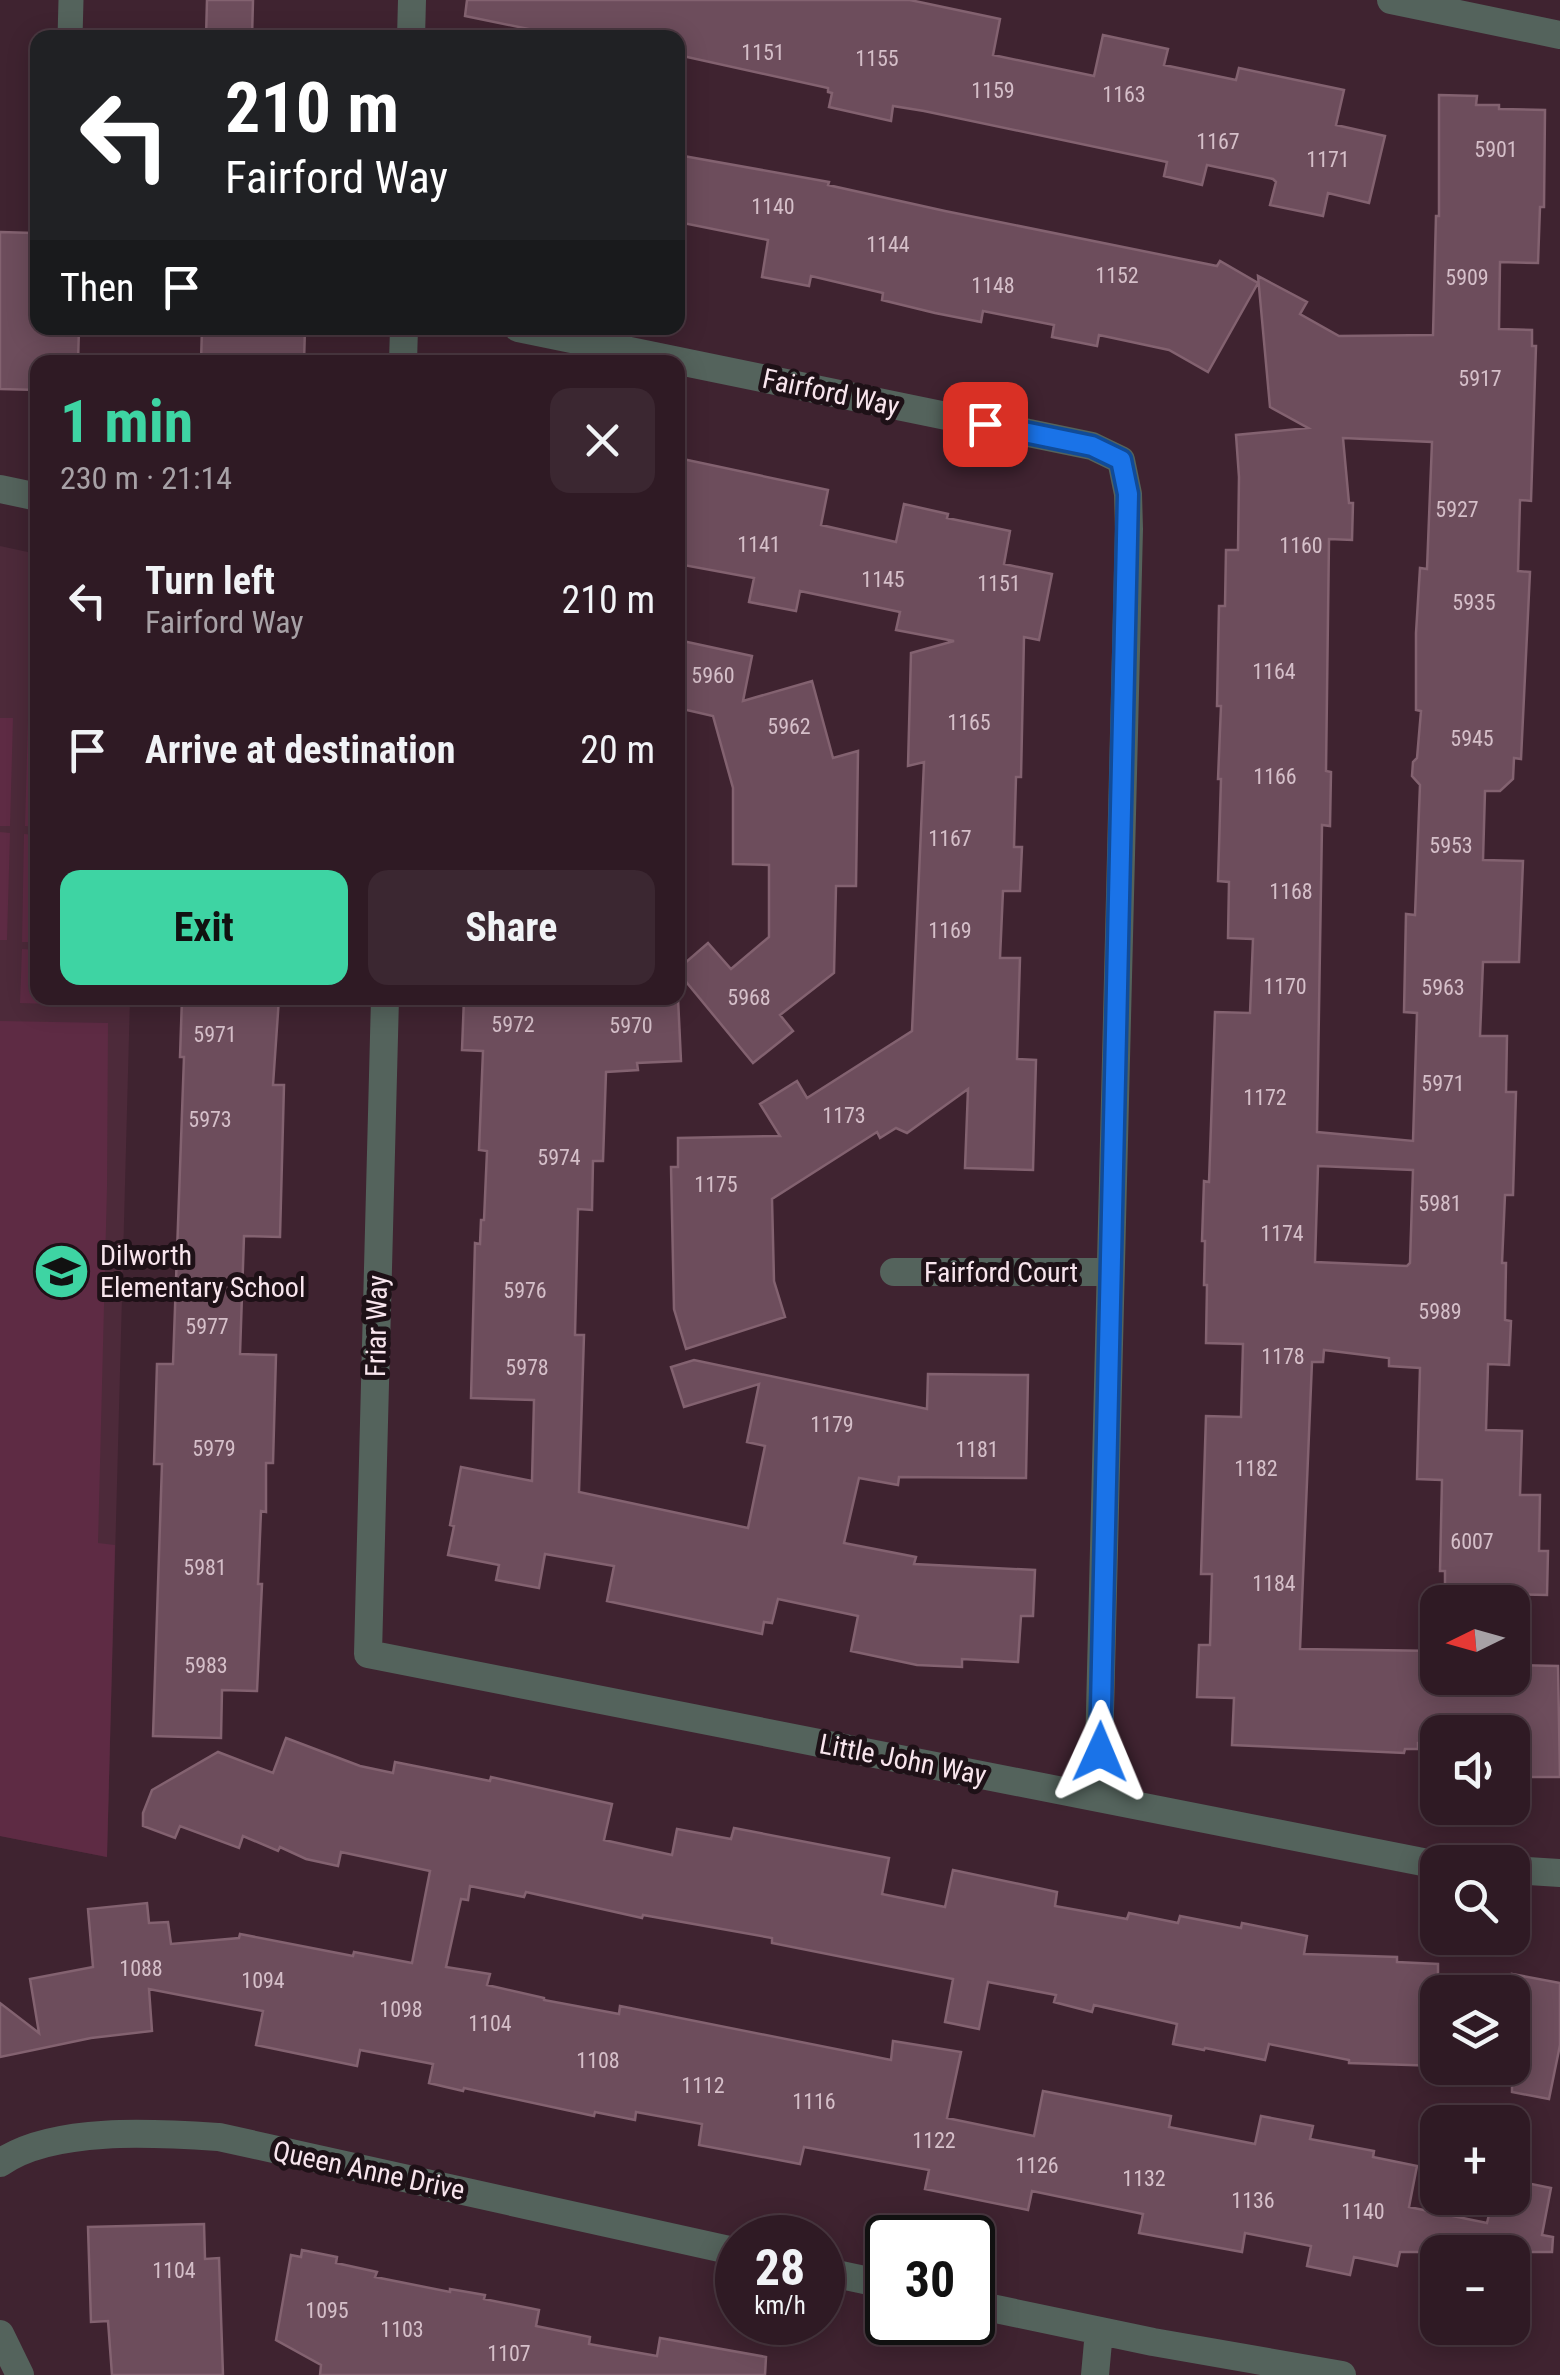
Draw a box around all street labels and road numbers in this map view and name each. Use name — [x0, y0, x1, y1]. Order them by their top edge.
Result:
street label: Fairford Way — [760, 362, 903, 423]
street label: Fairford Court — [924, 1256, 1078, 1289]
street label: Friar Way — [359, 1274, 394, 1377]
street label: Little John Way — [817, 1727, 989, 1792]
street label: Queen Anne Drive — [270, 2134, 468, 2207]

